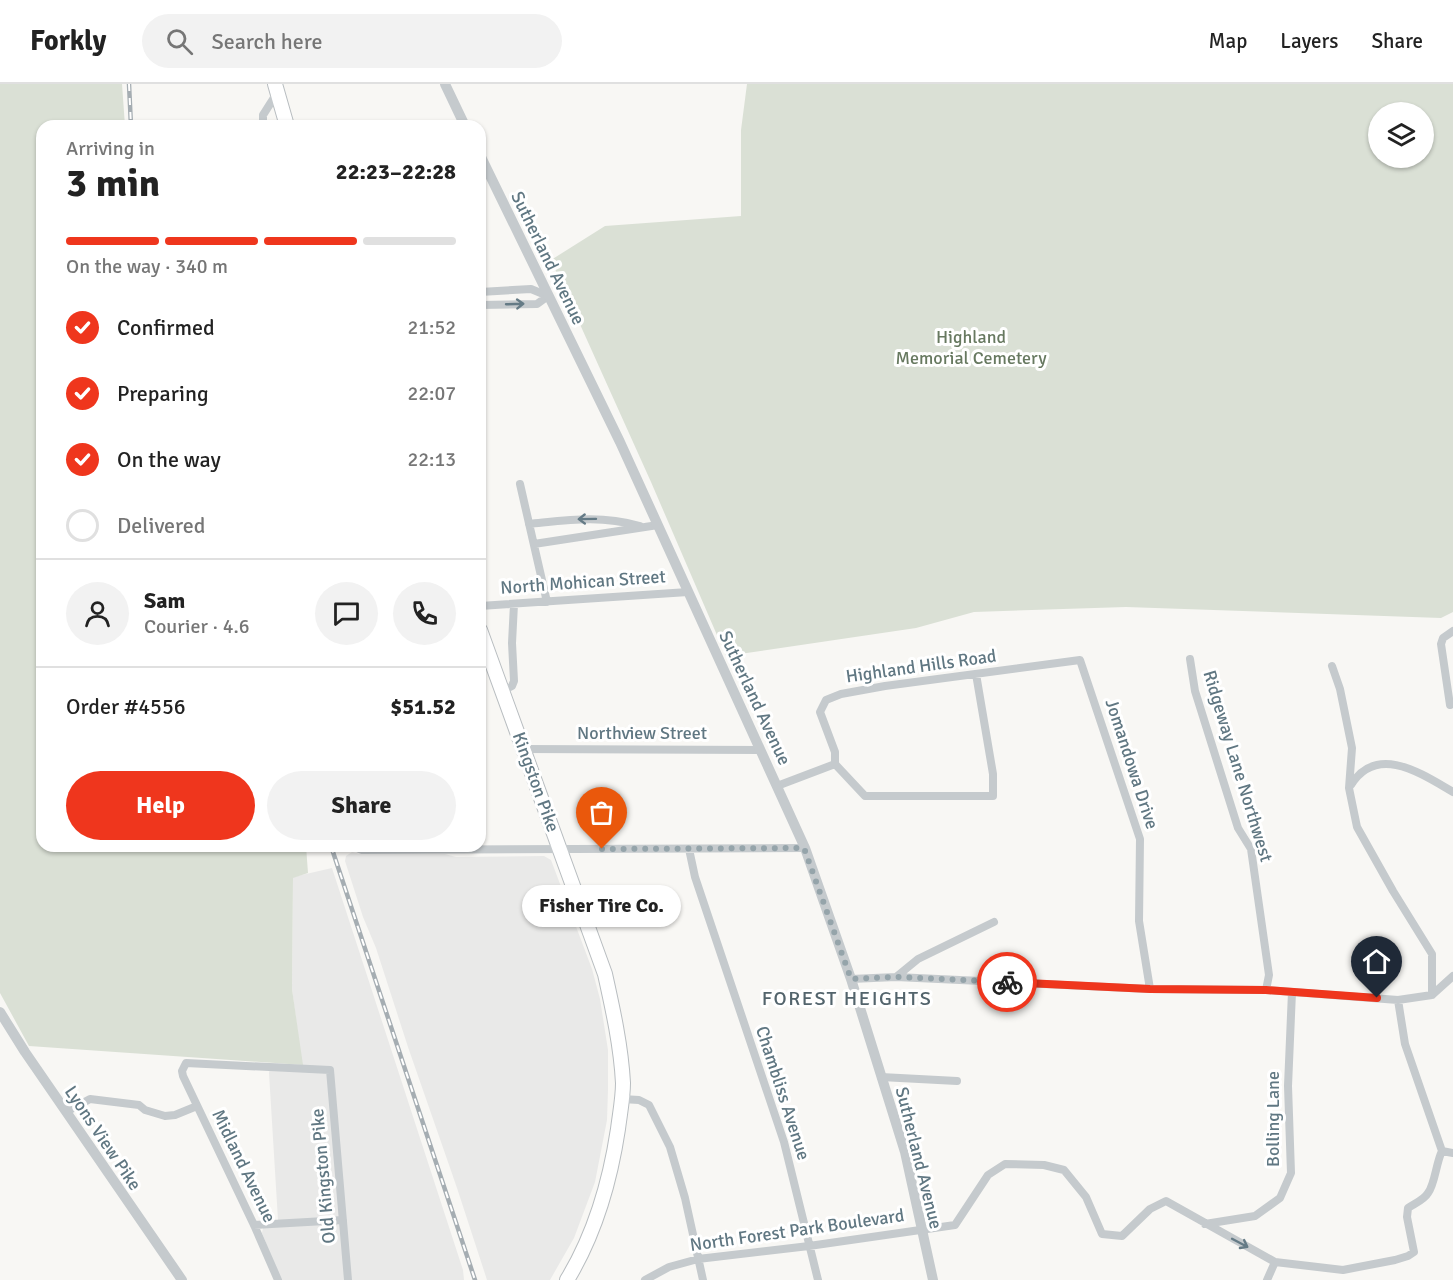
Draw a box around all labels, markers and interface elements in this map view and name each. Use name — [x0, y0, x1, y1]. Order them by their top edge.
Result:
search box — [142, 14, 562, 68]
text: Forkly — [30, 24, 106, 58]
icon: search — [163, 25, 196, 58]
text: Search here — [211, 28, 322, 55]
text: Map — [1209, 28, 1247, 54]
text: Layers — [1280, 28, 1338, 54]
text: Share — [1371, 28, 1423, 54]
map controls — [1368, 102, 1434, 168]
button: layers — [1368, 102, 1434, 168]
text: Arriving in — [66, 136, 155, 161]
text: 22:23–22:28 — [336, 158, 456, 185]
text: 3 min — [66, 159, 160, 207]
street label: Sutherland Avenue — [506, 188, 590, 328]
text: On the way · 340 m — [66, 254, 228, 279]
one-way arrow — [505, 298, 525, 310]
icon: check — [66, 311, 99, 344]
text: Confirmed — [117, 314, 215, 341]
text: 21:52 — [407, 315, 456, 340]
park label: Highland Memorial Cemetery — [895, 326, 1047, 369]
icon: check — [66, 377, 99, 410]
text: Preparing — [117, 380, 209, 407]
text: 22:07 — [407, 381, 456, 406]
icon: check — [66, 443, 99, 476]
text: On the way — [117, 446, 221, 473]
text: 22:13 — [407, 447, 456, 472]
text: Delivered — [117, 512, 205, 539]
one-way arrow — [577, 513, 597, 525]
street label: North Mohican Street — [500, 565, 666, 599]
button: person — [66, 582, 129, 645]
button: chat — [315, 582, 378, 645]
button: phone — [393, 582, 456, 645]
text: Sam — [144, 587, 185, 614]
text: Courier · 4.6 — [144, 614, 250, 639]
street label: Sutherland Avenue — [714, 627, 796, 769]
street label: Highland Hills Road — [844, 645, 998, 687]
street label: Ridgeway Lane Northwest — [1198, 668, 1278, 864]
text: Order #4556 — [66, 693, 186, 720]
text: $51.52 — [390, 693, 456, 720]
street label: Jomandowa Drive — [1101, 696, 1163, 832]
street label: Northview Street — [577, 722, 707, 744]
street label: Kingston Pike — [508, 729, 564, 835]
button: Help — [66, 771, 255, 840]
button: Share — [267, 771, 456, 840]
pin — [576, 787, 627, 849]
icon: bag — [585, 796, 618, 829]
callout: Fisher Tire Co. — [522, 885, 682, 927]
text: Fisher Tire Co. — [539, 893, 664, 918]
pin — [1351, 936, 1402, 998]
icon: home — [1360, 945, 1393, 978]
courier — [977, 952, 1037, 1012]
icon: bike — [991, 966, 1024, 999]
district label: FOREST HEIGHTS — [762, 986, 932, 1011]
street label: Chambliss Avenue — [751, 1023, 815, 1163]
street label: Bolling Lane — [1262, 1071, 1284, 1167]
street label: Lyons View Pike — [60, 1081, 146, 1195]
street label: Sutherland Avenue — [891, 1085, 947, 1231]
street label: Midland Avenue — [207, 1106, 281, 1226]
street label: Old Kingston Pike — [306, 1108, 340, 1244]
street label: North Forest Park Boulevard — [688, 1204, 906, 1256]
one-way arrow — [1230, 1238, 1248, 1249]

